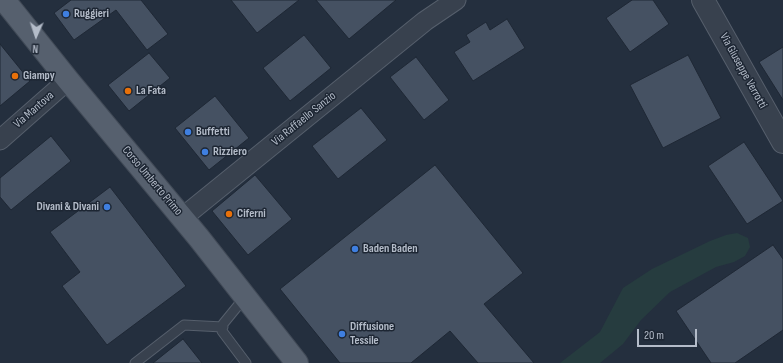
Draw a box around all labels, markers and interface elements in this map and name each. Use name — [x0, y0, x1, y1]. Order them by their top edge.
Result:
place label: Ruggieri — [74, 7, 109, 21]
marker: Ruggieri — [61, 9, 71, 19]
north arrow — [16, 16, 56, 56]
street label: Via Giuseppe Verrotti — [716, 31, 770, 111]
text: N — [32, 42, 39, 55]
place label: Giampy — [23, 69, 55, 83]
marker: Giampy — [10, 71, 20, 81]
place label: La Fata — [136, 84, 166, 98]
marker: La Fata — [123, 86, 133, 96]
street label: Via Mantova — [11, 89, 57, 131]
street label: Via Raffaello Sanzio — [269, 89, 339, 149]
place label: Buffetti — [196, 125, 230, 139]
marker: Buffetti — [183, 127, 193, 137]
street label: Corso Umberto Primo — [119, 143, 185, 219]
place label: Rizziero — [213, 145, 247, 159]
marker: Rizziero — [200, 147, 210, 157]
place label: Divani & Divani — [36, 200, 99, 214]
marker: Divani & Divani — [102, 202, 112, 212]
place label: Ciferni — [237, 207, 266, 221]
marker: Ciferni — [224, 209, 234, 219]
place label: Baden Baden — [363, 242, 418, 256]
marker: Baden Baden — [350, 244, 360, 254]
place label: Diffusione Tessile — [350, 320, 394, 348]
scale bar — [639, 321, 699, 347]
text: 20 m — [644, 328, 664, 343]
marker: Diffusione Tessile — [337, 329, 347, 339]

